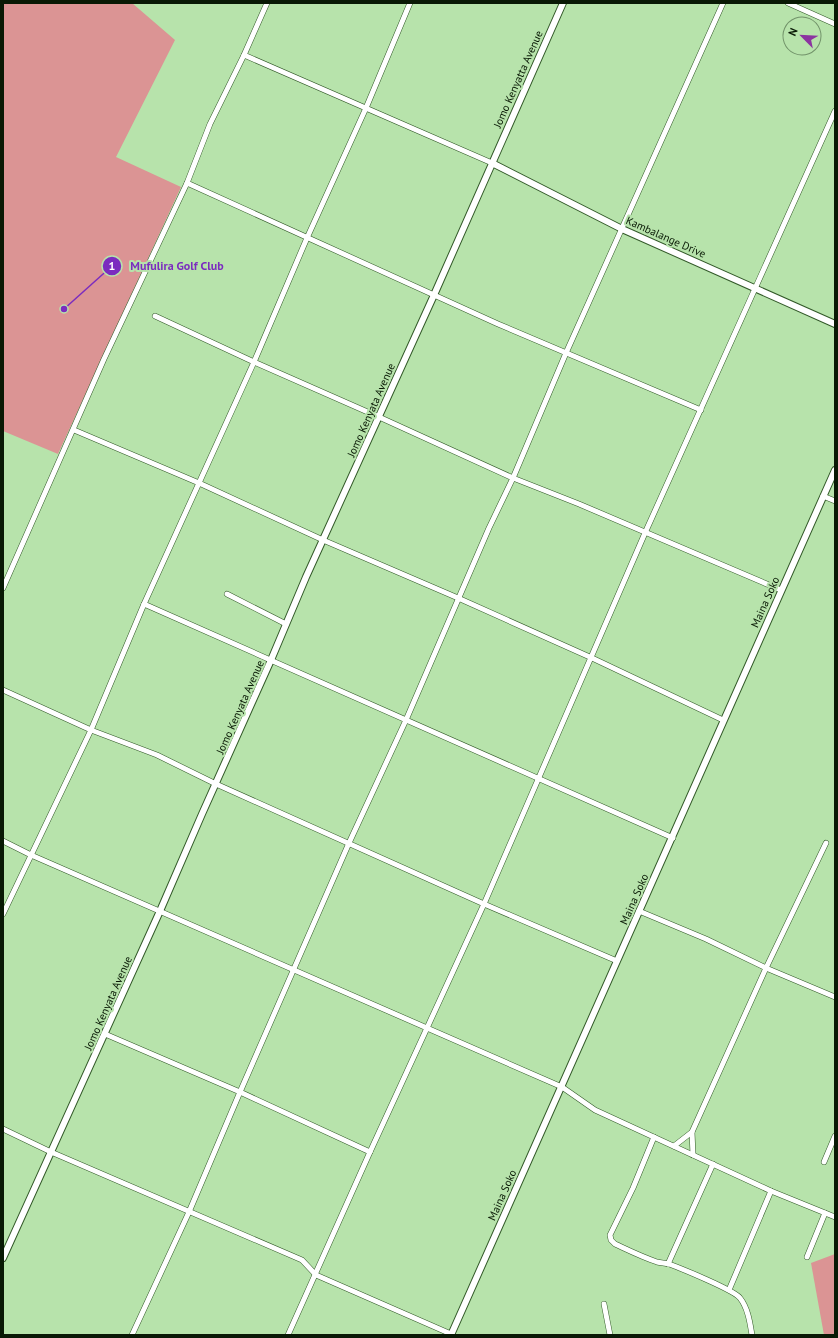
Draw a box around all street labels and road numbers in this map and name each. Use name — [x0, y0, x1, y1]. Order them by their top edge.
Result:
street label: Jomo Kenyatta Avenue — [490, 28, 546, 131]
street label: Kambalange Drive — [624, 213, 708, 261]
street label: Jomo Kenyata Avenue — [344, 360, 398, 460]
street label: Maina Soko — [748, 574, 782, 630]
street label: Jomo Kenyata Avenue — [213, 657, 267, 757]
street label: Maina Soko — [617, 871, 651, 927]
street label: Jomo Kenyata Avenue — [81, 953, 135, 1053]
street label: Maina Soko — [485, 1167, 519, 1223]

